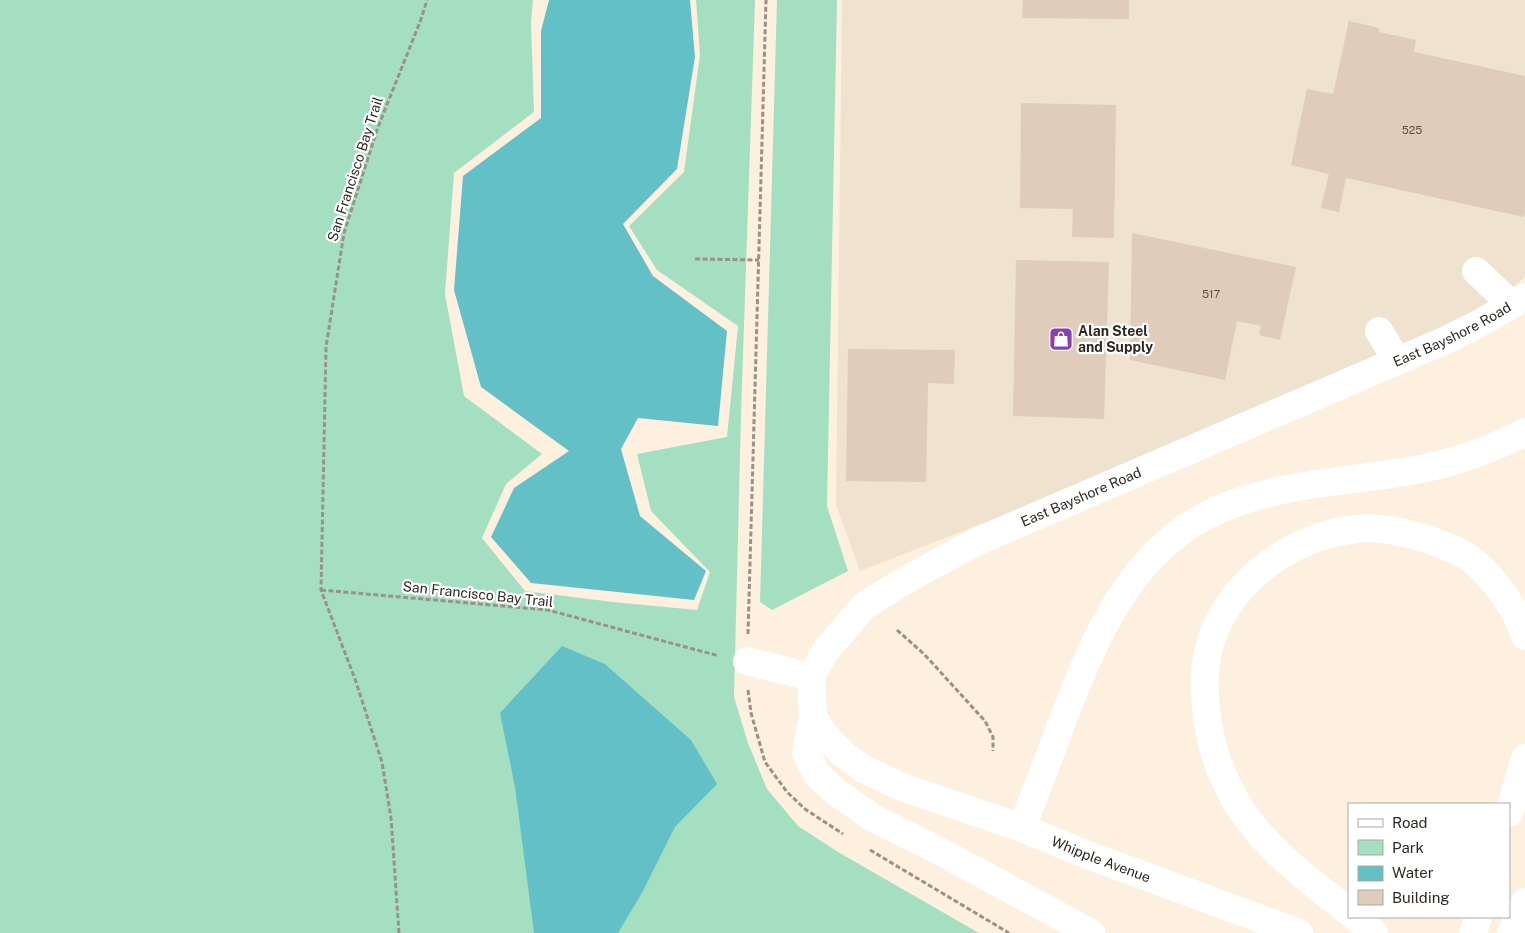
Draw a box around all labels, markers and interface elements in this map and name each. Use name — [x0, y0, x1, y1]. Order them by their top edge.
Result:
street label: San Francisco Bay Trail — [324, 95, 386, 243]
house number: 525 — [1402, 124, 1422, 136]
house number: 517 — [1202, 288, 1220, 300]
street label: East Bayshore Road — [1391, 299, 1514, 370]
place label: Alan Steel and Supply — [1078, 323, 1153, 355]
shop icon: Alan Steel and Supply — [1048, 326, 1074, 352]
street label: East Bayshore Road — [1018, 464, 1144, 530]
street label: San Francisco Bay Trail — [402, 578, 554, 610]
legend — [1348, 803, 1510, 918]
text: Road — [1392, 814, 1428, 831]
street label: Whipple Avenue — [1049, 833, 1153, 886]
text: Park — [1392, 839, 1424, 856]
text: Water — [1392, 864, 1434, 881]
text: Building — [1392, 889, 1450, 906]

